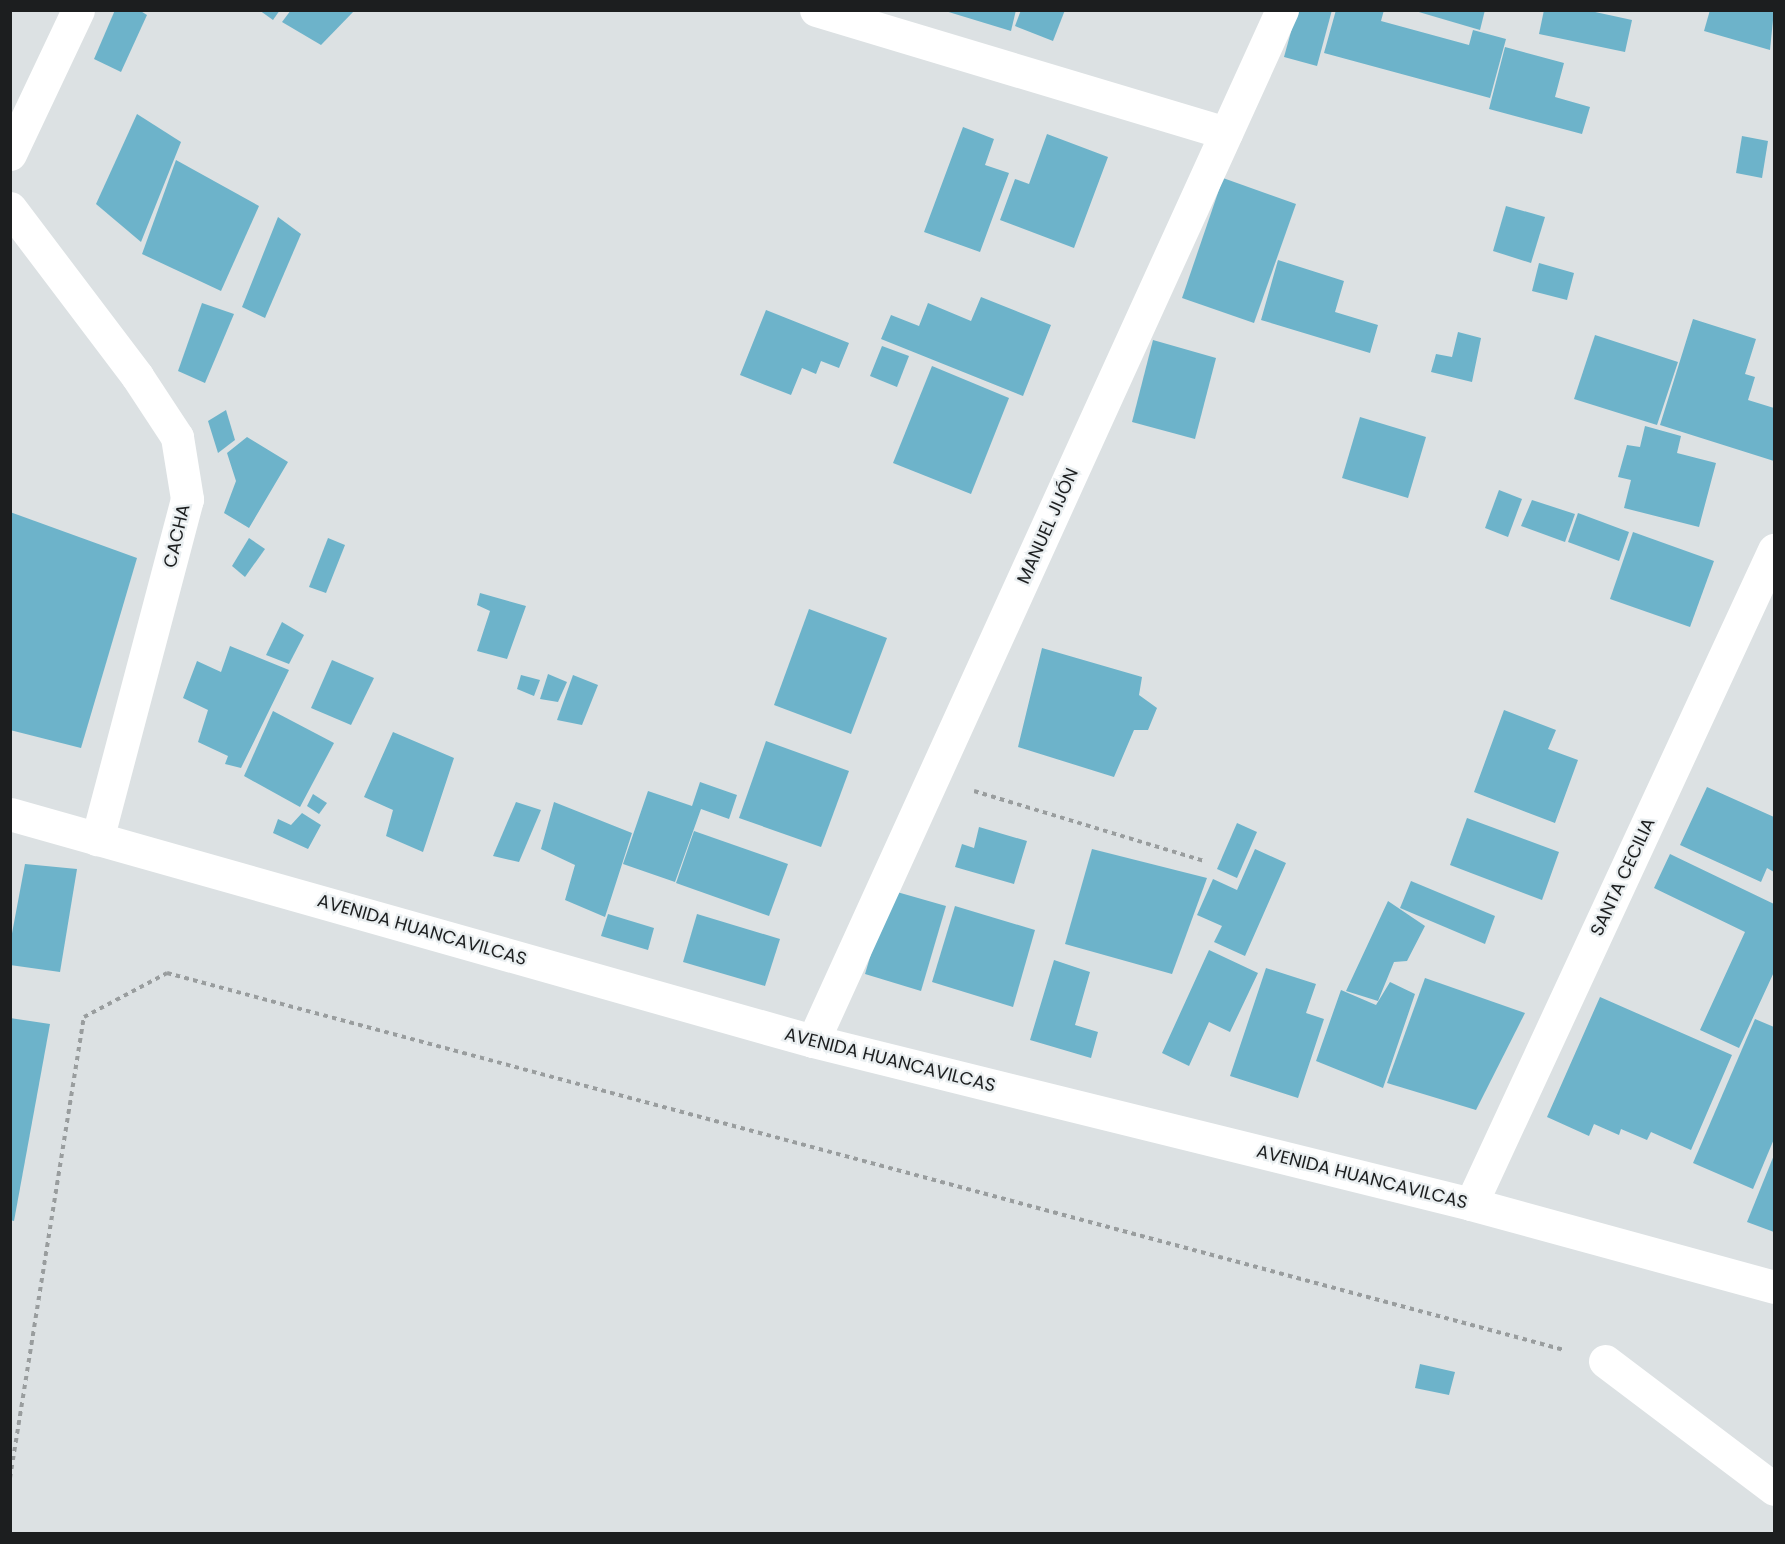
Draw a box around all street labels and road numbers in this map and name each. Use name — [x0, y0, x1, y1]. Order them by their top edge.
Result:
street label: MANUEL JIJÓN — [1013, 465, 1083, 587]
street label: CACHA — [159, 502, 195, 570]
street label: SANTA CECILIA — [1586, 815, 1660, 939]
street label: AVENIDA HUANCAVILCAS — [315, 890, 529, 970]
street label: AVENIDA HUANCAVILCAS — [782, 1023, 998, 1097]
street label: AVENIDA HUANCAVILCAS — [1254, 1140, 1470, 1214]

